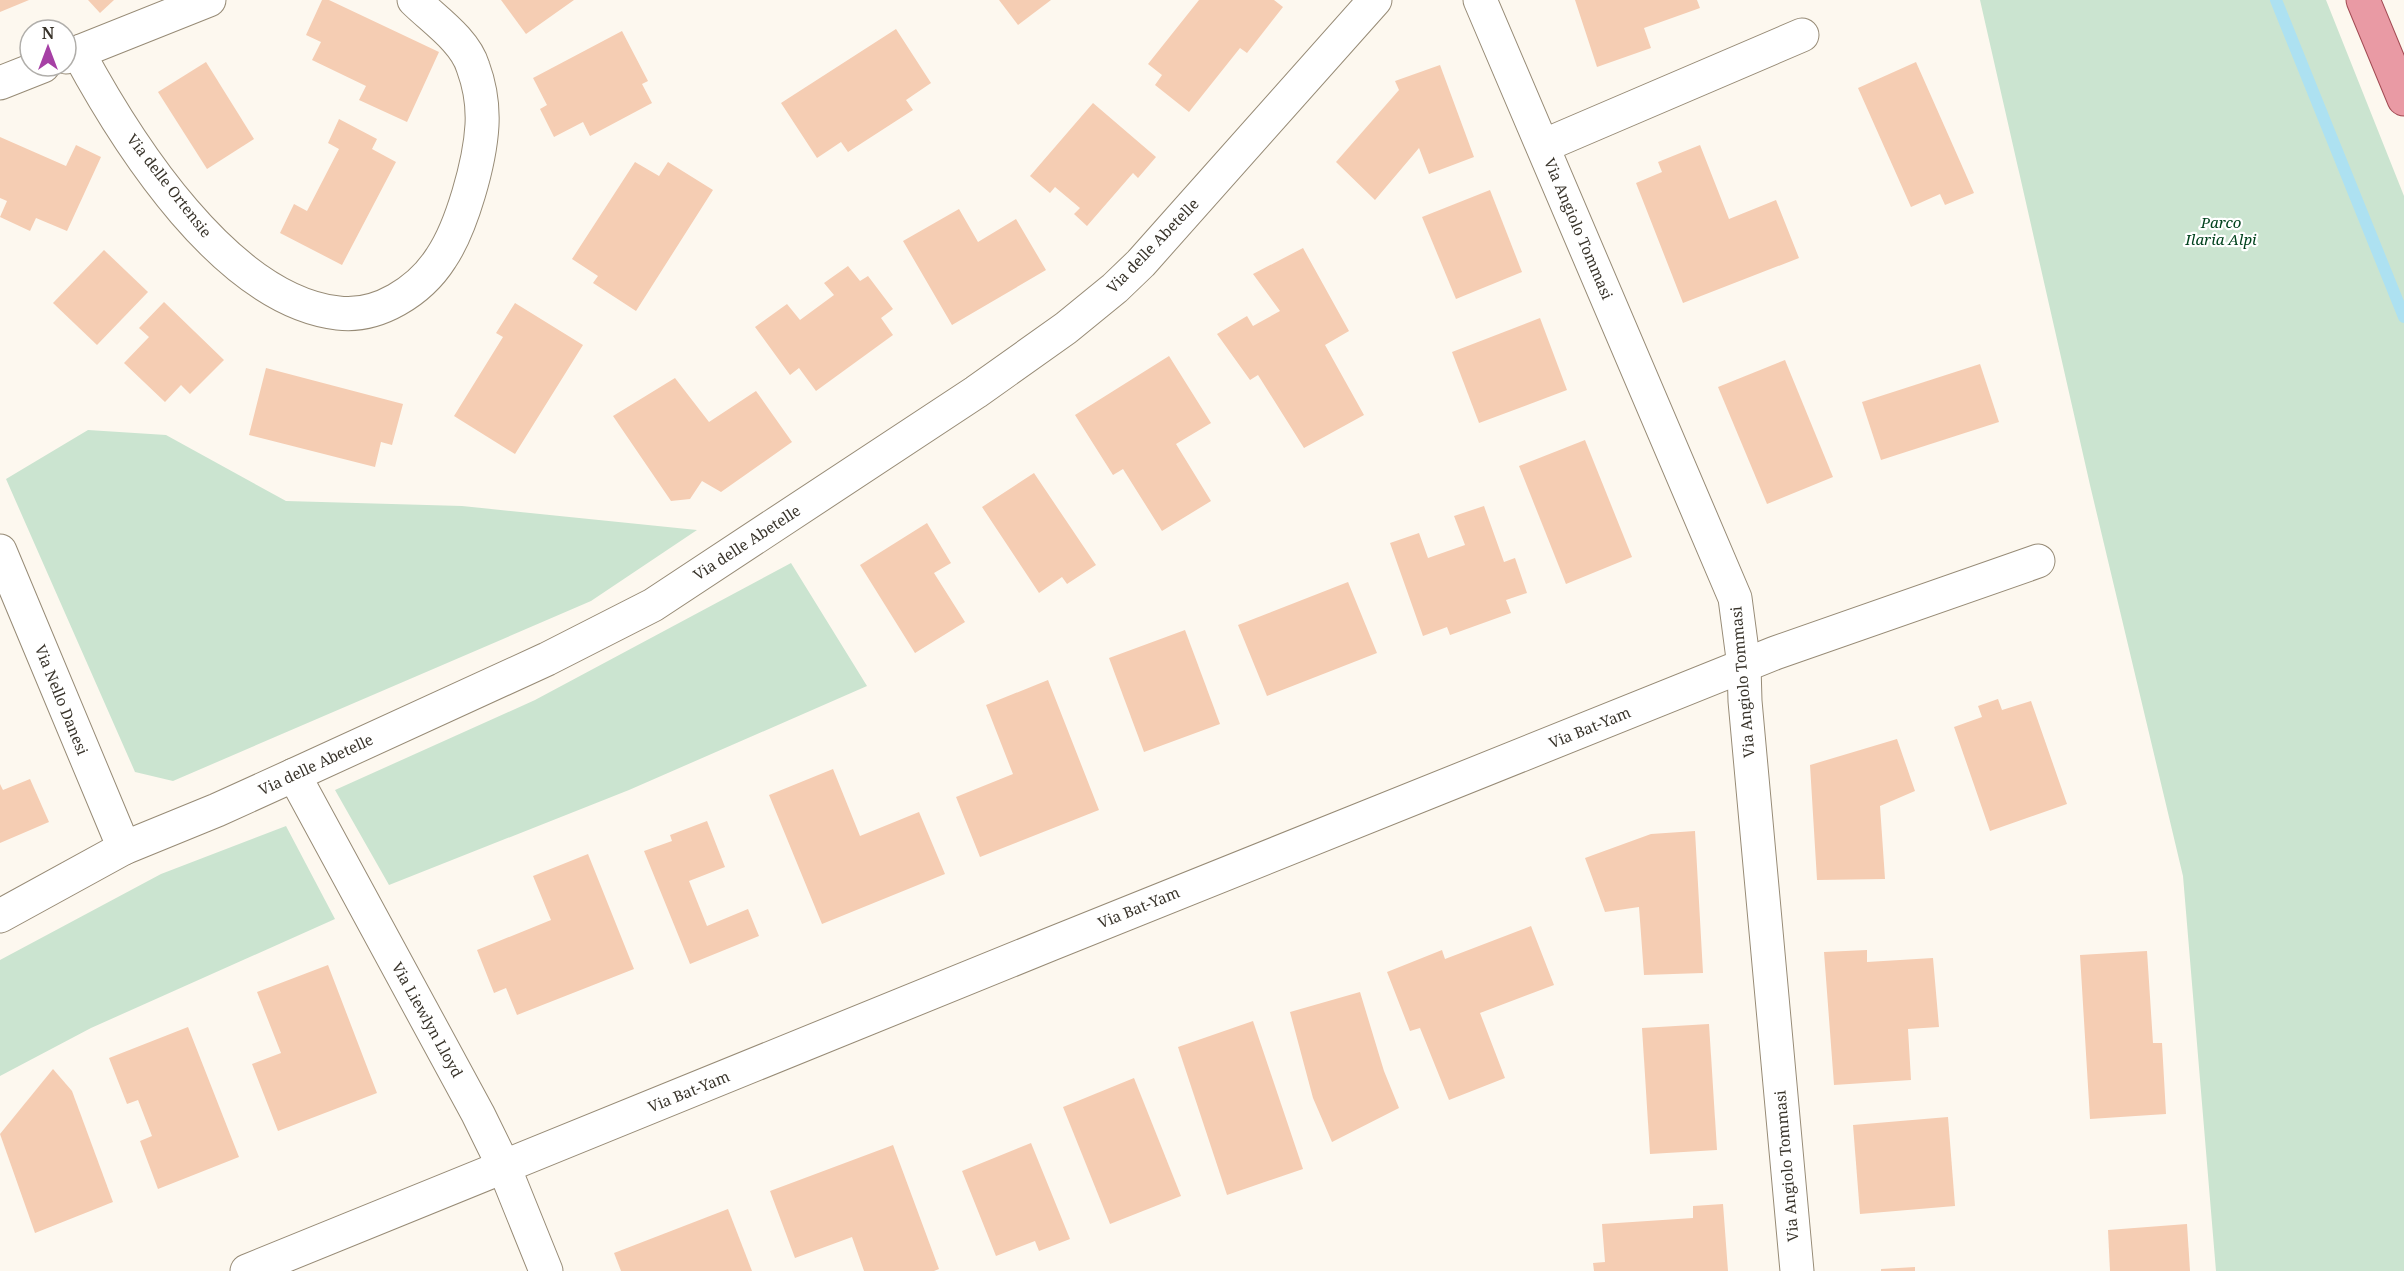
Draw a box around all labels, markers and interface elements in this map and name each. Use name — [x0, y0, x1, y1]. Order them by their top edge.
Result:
north arrow — [18, 18, 78, 78]
text: N — [42, 22, 55, 44]
street label: Via delle Ortensie — [123, 129, 217, 241]
street label: Via Angiolo Tommasi — [1540, 155, 1618, 303]
street label: Via delle Abetelle — [1102, 194, 1203, 297]
park label: Parco Ilaria Alpi — [2184, 212, 2257, 249]
street label: Via delle Abetelle — [689, 500, 804, 584]
street label: Via Angiolo Tommasi — [1725, 605, 1759, 759]
street label: Via Nello Danesi — [31, 642, 93, 758]
street label: Via Bat-Yam — [1546, 702, 1634, 753]
street label: Via delle Abetelle — [255, 729, 376, 799]
street label: Via Bat-Yam — [1095, 882, 1183, 933]
street label: Via Liewlyn Lloyd — [388, 958, 468, 1081]
street label: Via Bat-Yam — [645, 1066, 733, 1117]
street label: Via Angiolo Tommasi — [1769, 1089, 1803, 1243]

